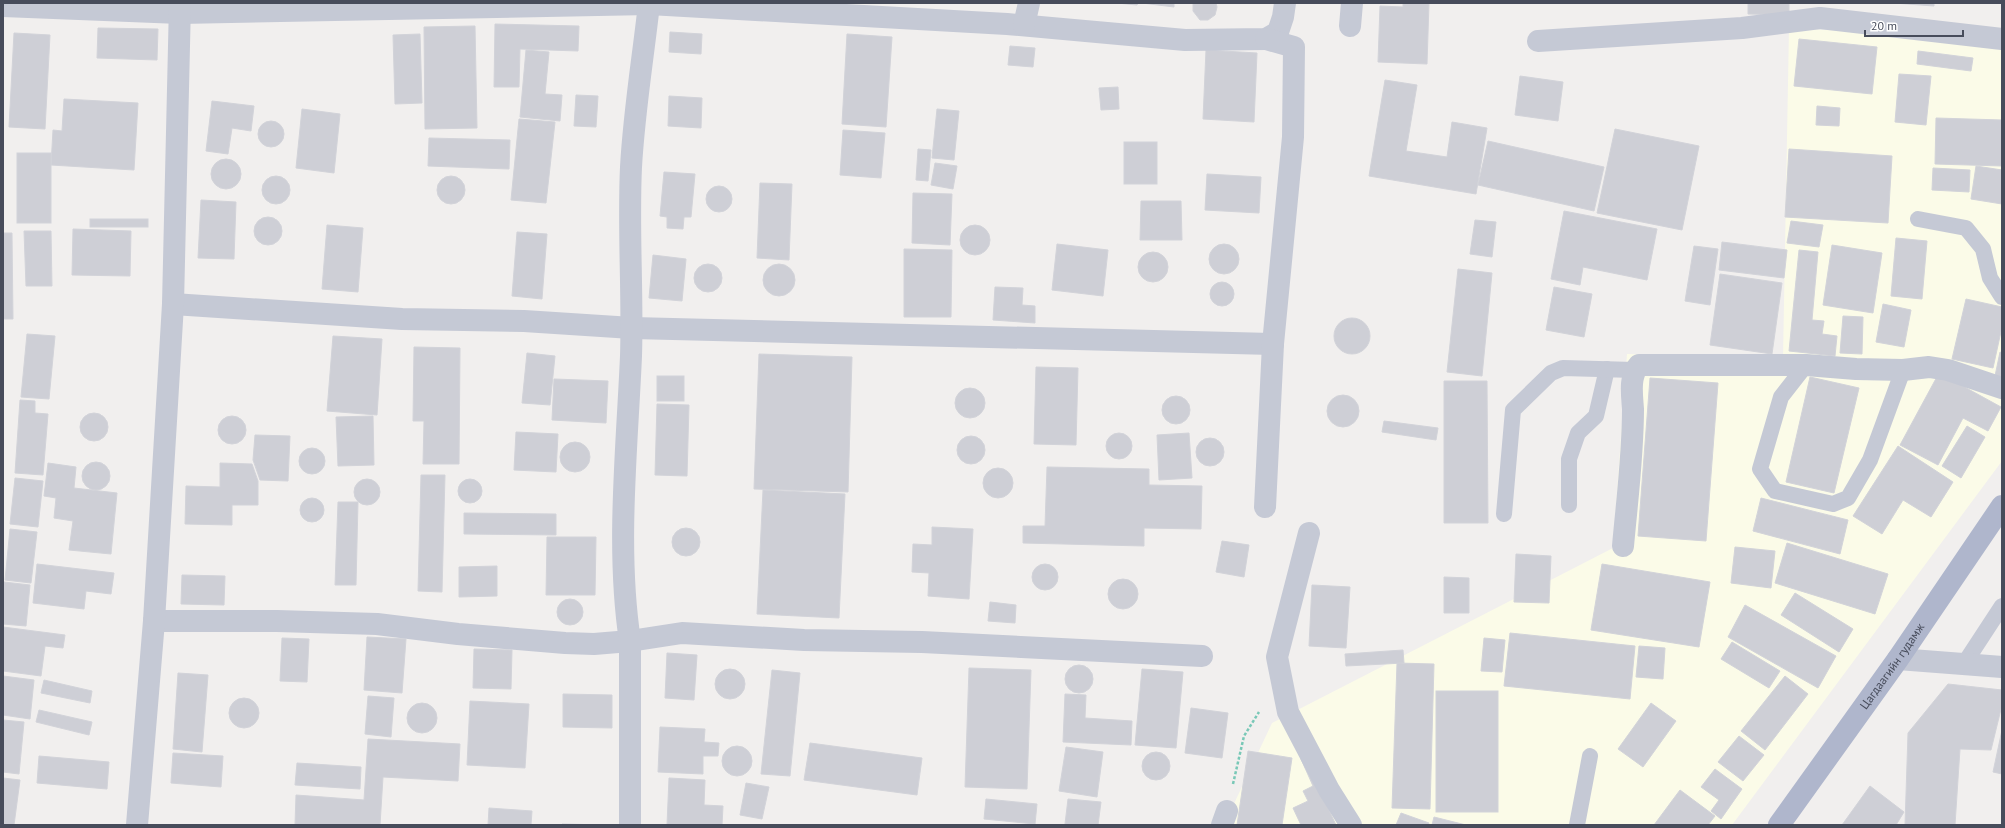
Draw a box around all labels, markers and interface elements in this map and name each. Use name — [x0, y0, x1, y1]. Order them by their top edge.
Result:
scale bar — [1865, 12, 1963, 38]
text: 20 m — [1871, 18, 1897, 33]
street label: Цагдаагийн гудамж — [1856, 620, 1927, 712]

